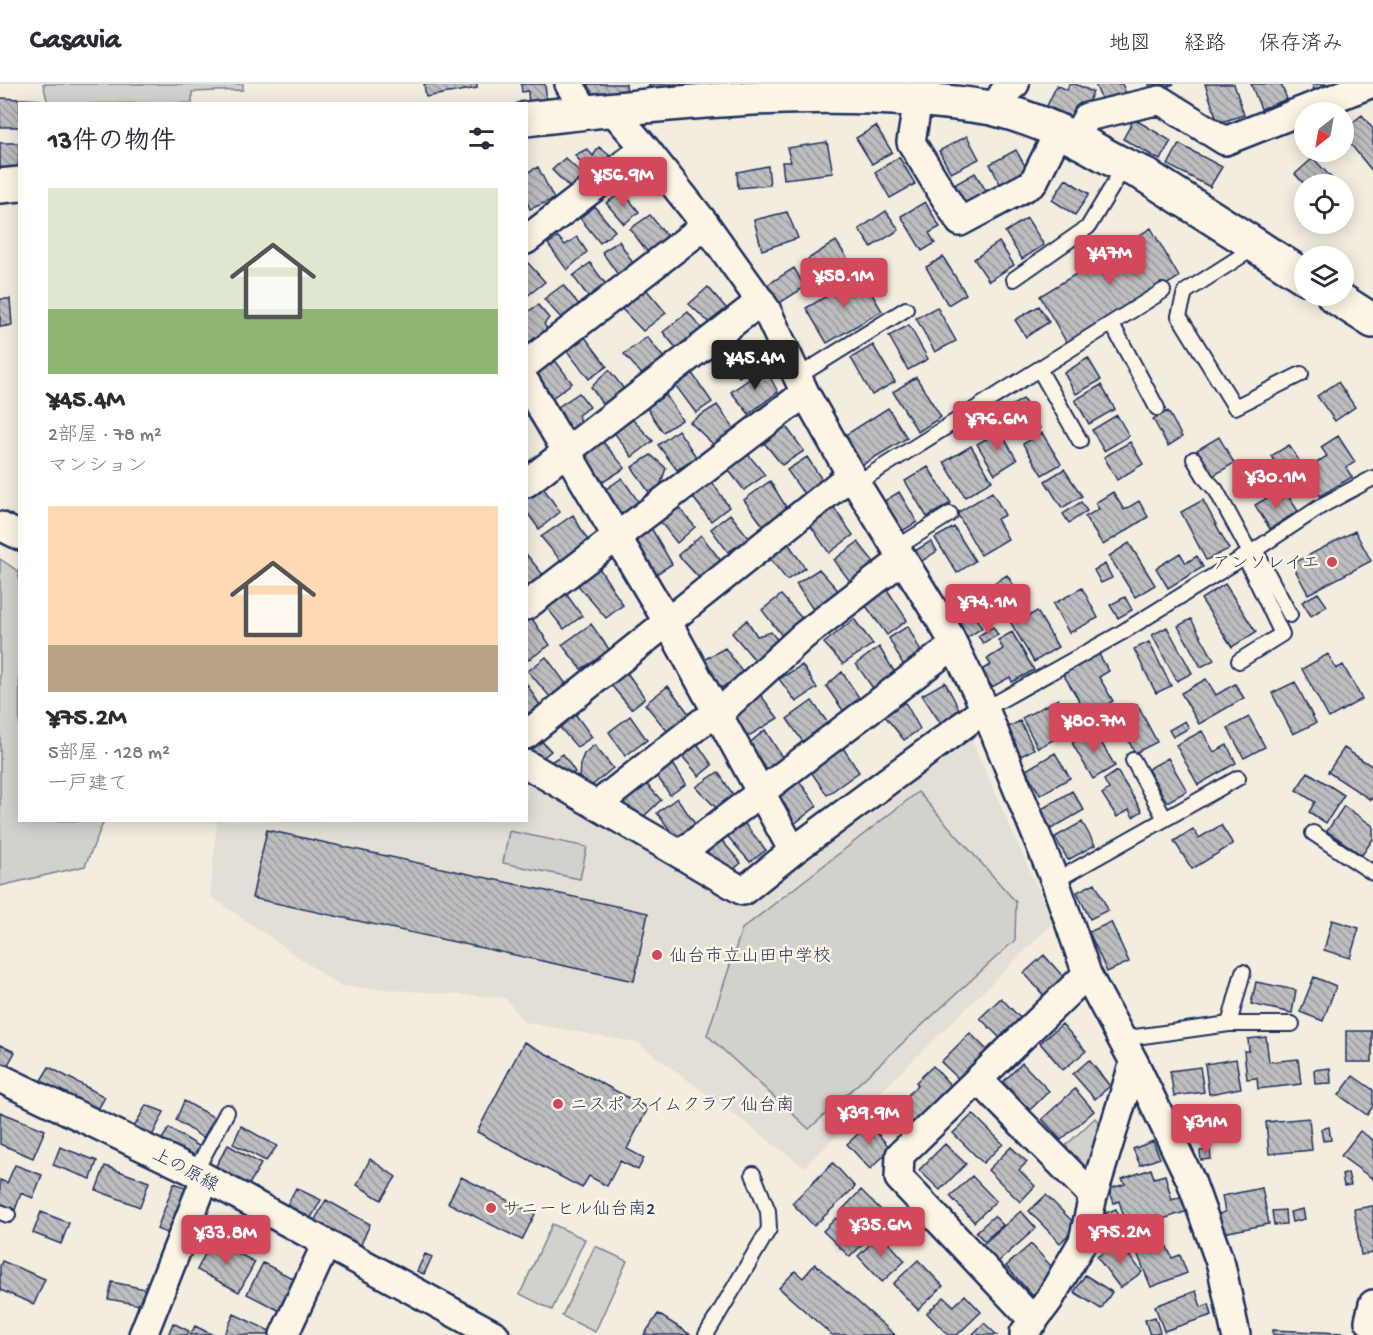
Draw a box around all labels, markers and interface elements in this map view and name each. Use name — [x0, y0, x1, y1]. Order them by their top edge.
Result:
text: Casavia — [30, 25, 121, 58]
text: 地図 — [1109, 33, 1151, 58]
text: 経路 — [1184, 33, 1226, 58]
text: 保存済み — [1259, 33, 1343, 58]
north arrow — [1294, 102, 1354, 162]
map controls — [1294, 102, 1354, 306]
icon: filters — [465, 122, 498, 155]
text: 13件の物件 — [48, 128, 176, 159]
pin: ¥56.9M — [574, 157, 672, 208]
text: ¥56.9M — [593, 165, 653, 188]
button: locate — [1294, 174, 1354, 234]
icon: home — [219, 227, 327, 335]
pin: ¥47M — [1074, 235, 1146, 286]
text: ¥47M — [1088, 243, 1132, 266]
button: layers — [1294, 246, 1354, 306]
pin: ¥58.1M — [795, 258, 893, 309]
text: ¥58.1M — [815, 266, 873, 289]
pin: ¥45.4M — [706, 340, 804, 391]
text: ¥45.4M — [726, 348, 784, 371]
text: ¥45.4M — [48, 386, 125, 417]
pin: ¥76.6M — [948, 401, 1046, 452]
text: ¥76.6M — [967, 409, 1027, 432]
text: 2部屋 · 78 m² — [48, 425, 162, 448]
text: マンション — [48, 456, 147, 479]
pin: ¥30.1M — [1227, 459, 1325, 510]
text: ¥30.1M — [1246, 467, 1306, 490]
icon: home — [219, 545, 327, 653]
place label: アンソレイエ — [1213, 554, 1320, 575]
marker: アンソレイエ — [1325, 555, 1339, 569]
pin: ¥74.1M — [939, 584, 1037, 635]
text: ¥74.1M — [959, 592, 1017, 615]
pin: ¥80.7M — [1045, 703, 1143, 754]
text: ¥75.2M — [48, 704, 126, 735]
text: ¥80.7M — [1063, 711, 1125, 734]
text: 5部屋 · 128 m² — [48, 743, 170, 766]
text: 一戸建て — [48, 774, 128, 797]
place label: 仙台市立山田中学校 — [669, 946, 831, 968]
marker: 仙台市立山田中学校 — [650, 948, 664, 962]
place label: ニスポ スイムクラブ 仙台南 — [570, 1095, 794, 1117]
pin: ¥39.9M — [820, 1095, 918, 1146]
marker: ニスポ スイムクラブ 仙台南 — [551, 1097, 565, 1111]
text: ¥39.9M — [839, 1103, 899, 1126]
pin: ¥31M — [1170, 1104, 1242, 1155]
text: ¥31M — [1185, 1112, 1227, 1135]
street label: 上の原線 — [148, 1144, 222, 1197]
place label: サニーヒル仙台南2 — [503, 1199, 655, 1221]
marker: サニーヒル仙台南2 — [484, 1201, 498, 1215]
pin: ¥35.6M — [832, 1207, 930, 1258]
pin: ¥75.2M — [1071, 1214, 1169, 1265]
pin: ¥33.8M — [177, 1215, 275, 1266]
text: ¥35.6M — [851, 1215, 911, 1238]
text: ¥75.2M — [1090, 1222, 1150, 1245]
text: ¥33.8M — [195, 1223, 257, 1246]

